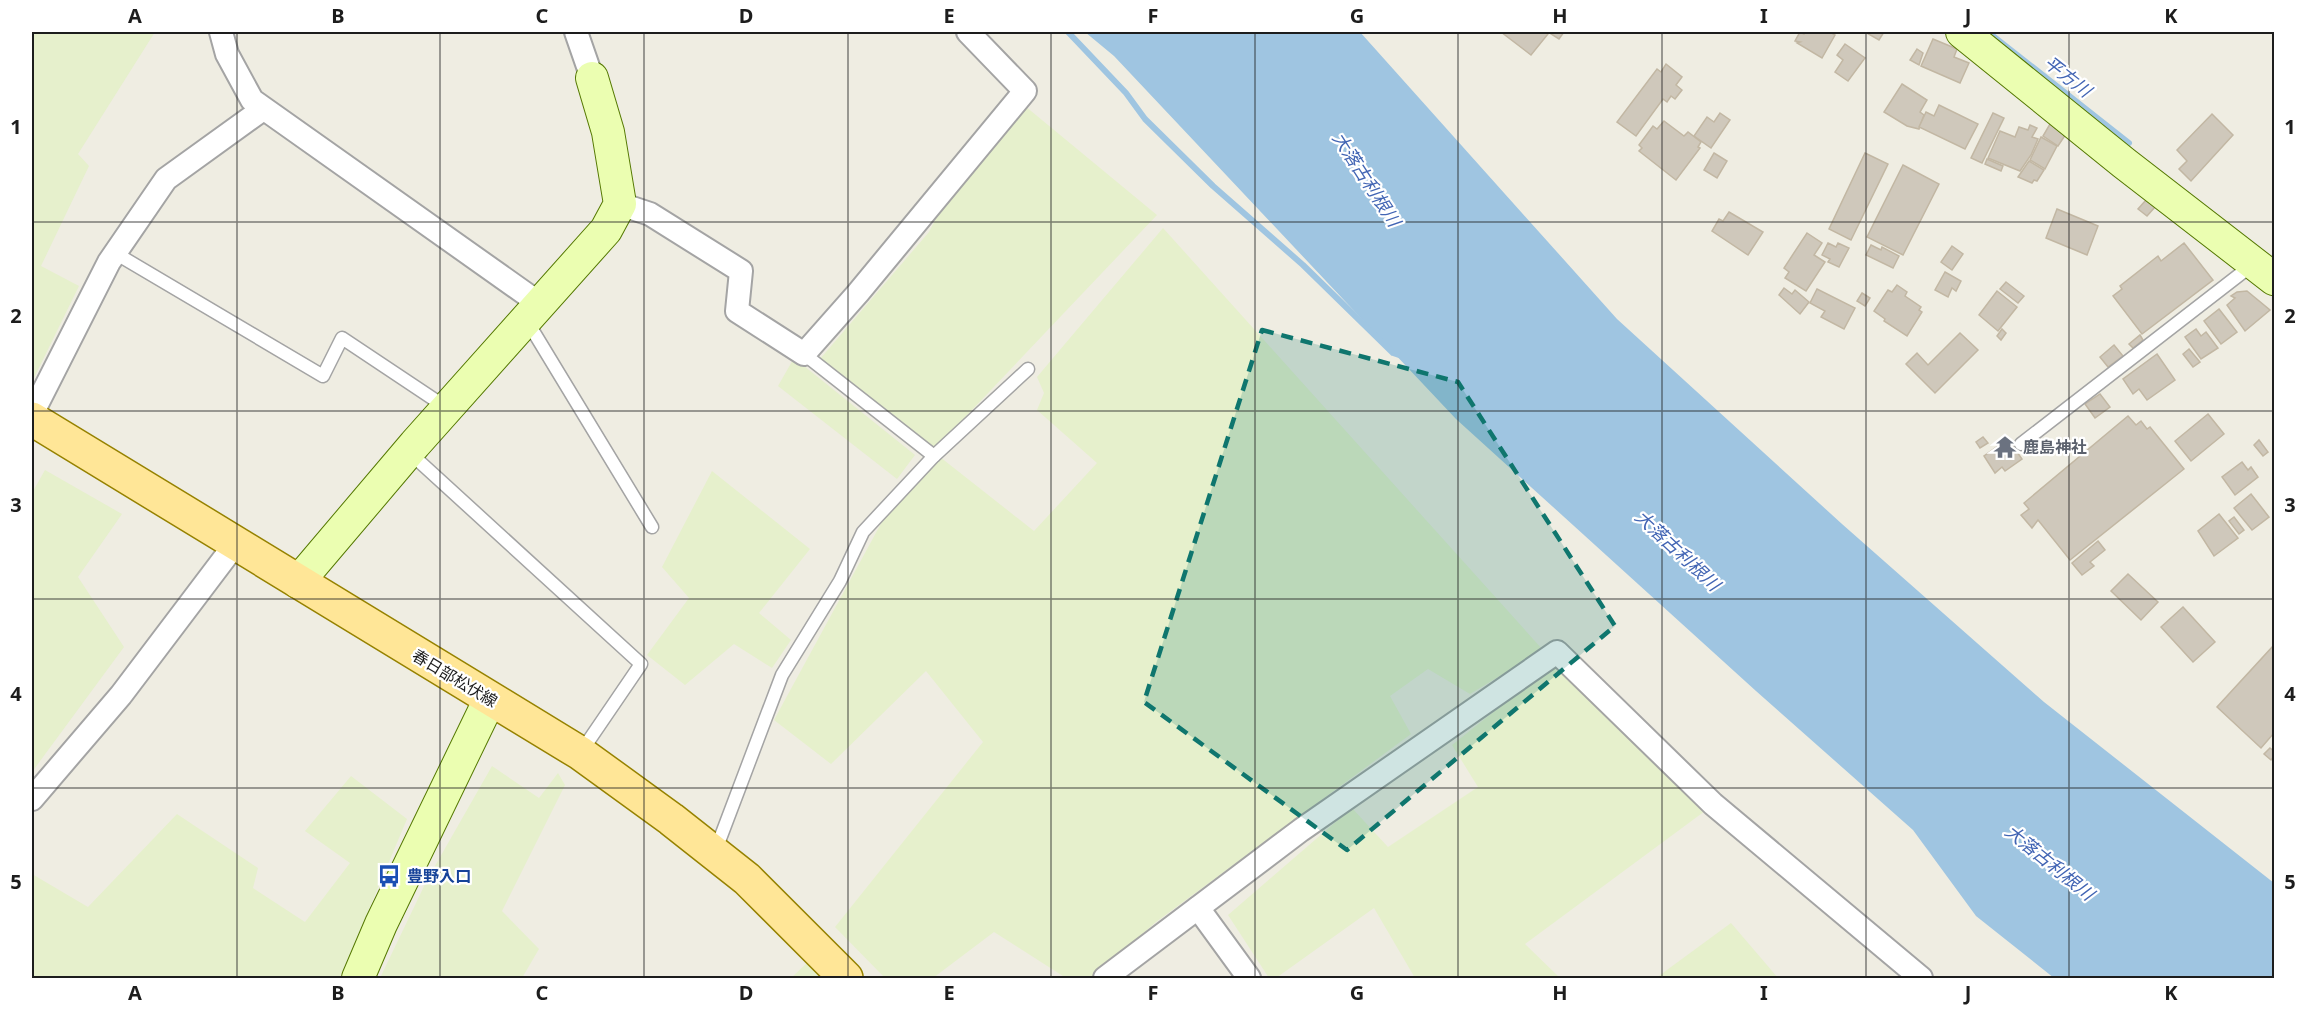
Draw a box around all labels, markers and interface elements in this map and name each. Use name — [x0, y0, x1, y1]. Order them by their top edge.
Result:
text: A — [128, 2, 142, 29]
text: B — [331, 2, 345, 29]
text: C — [536, 2, 549, 29]
text: D — [739, 2, 753, 29]
text: E — [943, 2, 955, 29]
text: F — [1148, 2, 1158, 29]
text: G — [1350, 2, 1364, 29]
text: H — [1552, 2, 1568, 29]
text: I — [1760, 2, 1768, 29]
text: J — [1963, 2, 1971, 29]
text: K — [2164, 2, 2178, 29]
water label: 平方川 — [2039, 50, 2098, 103]
text: 1 — [10, 113, 22, 140]
text: 1 — [2284, 113, 2296, 140]
water label: 大落古利根川 — [1328, 127, 1408, 233]
text: 2 — [10, 302, 22, 329]
text: 2 — [2284, 302, 2296, 329]
temple icon: 鹿島神社 — [1992, 434, 2018, 460]
place label: 鹿島神社 — [2023, 436, 2087, 458]
text: 3 — [10, 491, 22, 518]
text: 3 — [2284, 491, 2296, 518]
water label: 大落古利根川 — [1630, 504, 1727, 597]
street label: 春日部松伏線 — [408, 644, 502, 712]
text: 4 — [10, 680, 22, 707]
text: 4 — [2284, 680, 2296, 707]
water label: 大落古利根川 — [2000, 819, 2101, 907]
bus stop icon: 豊野入口 — [376, 863, 402, 889]
place label: 豊野入口 — [407, 865, 471, 887]
text: 5 — [10, 868, 22, 895]
text: 5 — [2284, 868, 2296, 895]
text: A — [128, 979, 142, 1006]
text: B — [331, 979, 345, 1006]
text: C — [536, 979, 549, 1006]
text: D — [739, 979, 753, 1006]
text: E — [943, 979, 955, 1006]
text: F — [1148, 979, 1158, 1006]
text: G — [1350, 979, 1364, 1006]
text: H — [1552, 979, 1568, 1006]
text: I — [1760, 979, 1768, 1006]
text: J — [1963, 979, 1971, 1006]
text: K — [2164, 979, 2178, 1006]

